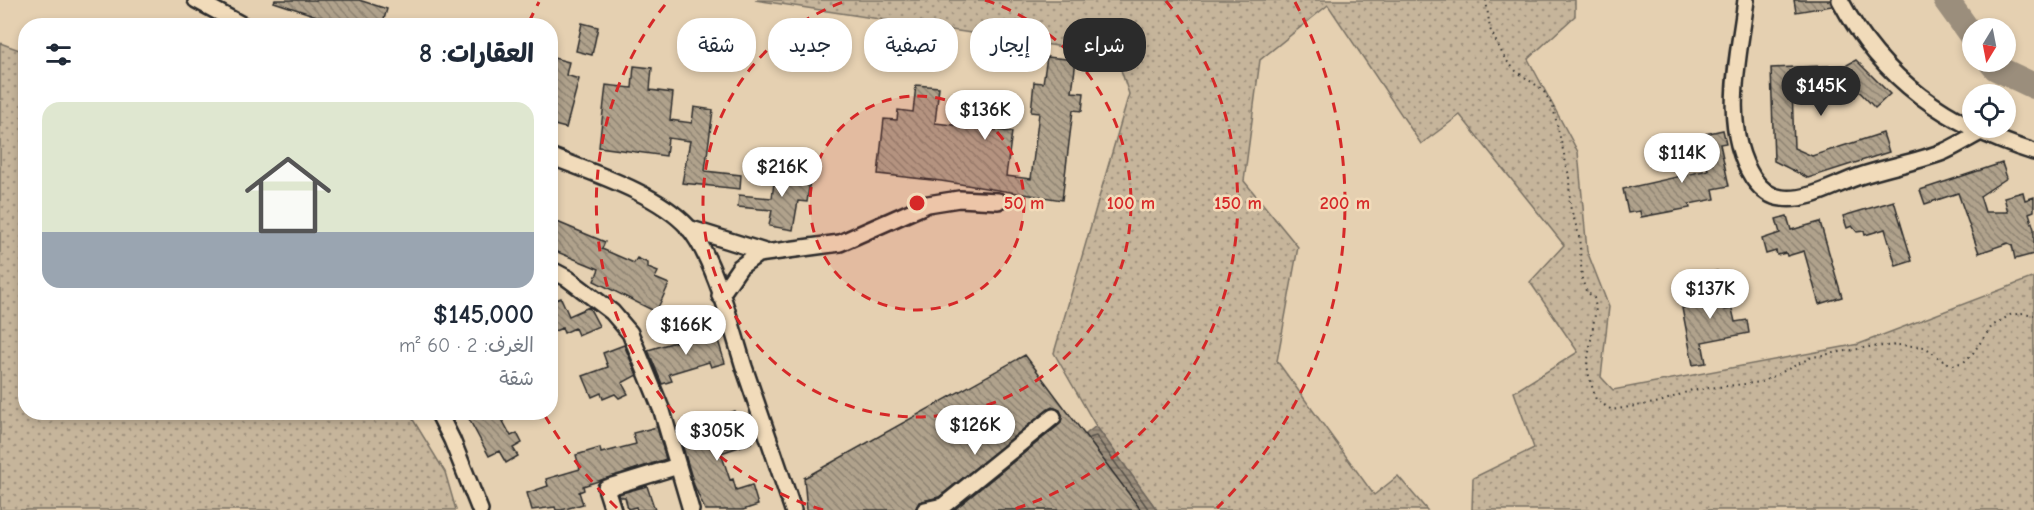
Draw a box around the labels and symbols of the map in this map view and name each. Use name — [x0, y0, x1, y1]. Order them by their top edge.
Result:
north arrow — [1962, 18, 2016, 72]
pin: $145K — [1779, 66, 1863, 117]
pin: $136K — [943, 90, 1027, 141]
pin: $114K — [1640, 133, 1724, 184]
pin: $216K — [740, 147, 824, 198]
centre of rings — [907, 193, 927, 213]
text: 50 m — [1004, 193, 1044, 214]
text: 100 m — [1107, 193, 1155, 214]
text: 150 m — [1214, 193, 1262, 214]
text: 200 m — [1320, 193, 1370, 214]
pin: $137K — [1668, 269, 1752, 320]
pin: $166K — [644, 305, 728, 356]
pin: $126K — [933, 405, 1017, 456]
pin: $305K — [675, 411, 759, 462]

